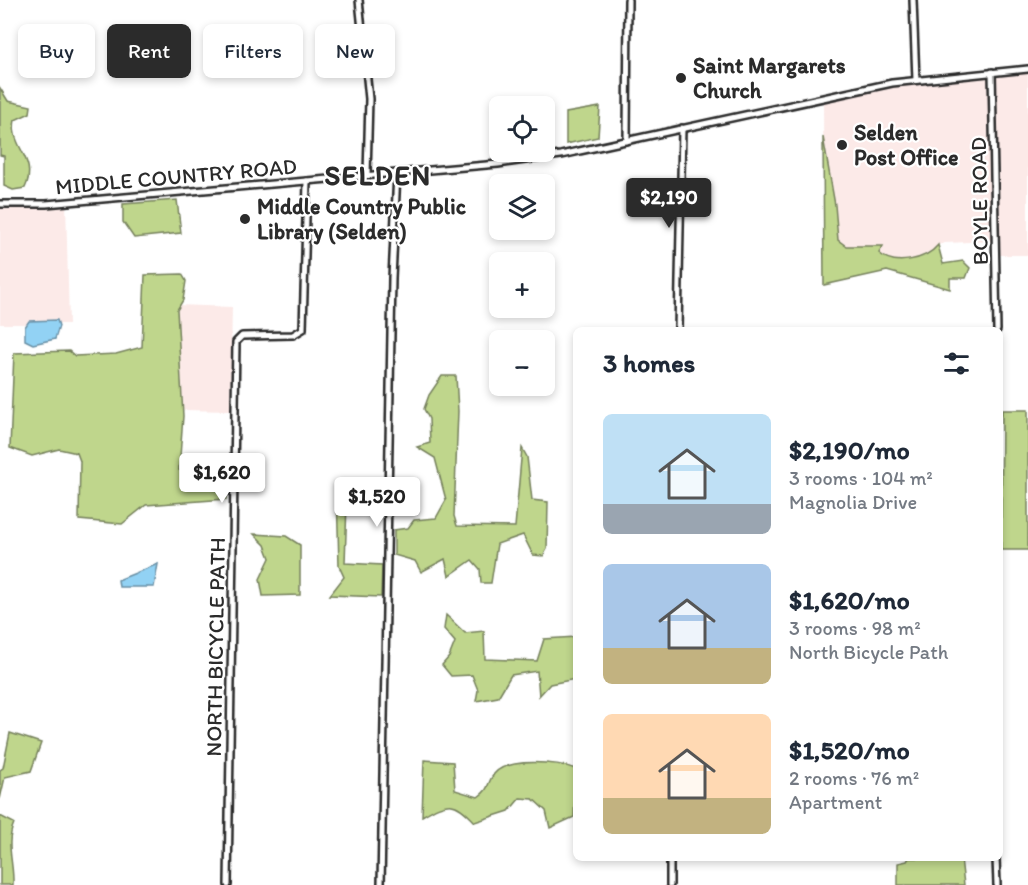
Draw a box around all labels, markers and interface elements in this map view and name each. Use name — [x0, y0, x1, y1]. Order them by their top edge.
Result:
chip: Buy — [18, 24, 95, 78]
chip: Rent — [107, 24, 191, 78]
chip: Filters — [203, 24, 303, 78]
chip: New — [315, 24, 395, 78]
place label: Saint Margarets Church — [693, 52, 846, 104]
marker: Saint Margarets Church — [674, 71, 688, 85]
map controls — [489, 96, 555, 396]
button: locate — [489, 96, 555, 162]
place label: Selden Post Office — [854, 119, 959, 171]
street label: BOYLE ROAD — [965, 137, 994, 265]
marker: Selden Post Office — [835, 138, 849, 152]
street label: MIDDLE COUNTRY ROAD — [54, 152, 298, 201]
district label: SELDEN — [324, 158, 432, 192]
button: layers — [489, 174, 555, 240]
pin: $2,190 — [620, 178, 718, 229]
text: $2,190 — [640, 185, 698, 209]
place label: Middle Country Public Library (Selden) — [257, 193, 467, 245]
marker: Middle Country Public Library (Selden) — [238, 212, 252, 226]
button: + — [489, 252, 555, 318]
button: − — [489, 330, 555, 396]
text: 3 homes — [603, 347, 695, 379]
icon: filters — [940, 347, 973, 380]
text: $2,190/mo — [789, 434, 910, 466]
icon: home — [651, 438, 723, 510]
pin: $1,620 — [173, 453, 271, 504]
text: $1,620 — [193, 460, 251, 484]
text: 3 rooms · 104 m² — [789, 466, 933, 490]
pin: $1,520 — [328, 477, 426, 528]
text: $1,520 — [348, 484, 406, 508]
text: Magnolia Drive — [789, 490, 917, 514]
street label: NORTH BICYCLE PATH — [200, 537, 231, 757]
text: $1,620/mo — [789, 584, 910, 616]
icon: home — [651, 588, 723, 660]
text: 3 rooms · 98 m² — [789, 616, 921, 640]
text: North Bicycle Path — [789, 640, 948, 664]
text: $1,520/mo — [789, 734, 910, 766]
icon: home — [651, 738, 723, 810]
text: 2 rooms · 76 m² — [789, 766, 919, 790]
text: Apartment — [789, 790, 882, 814]

